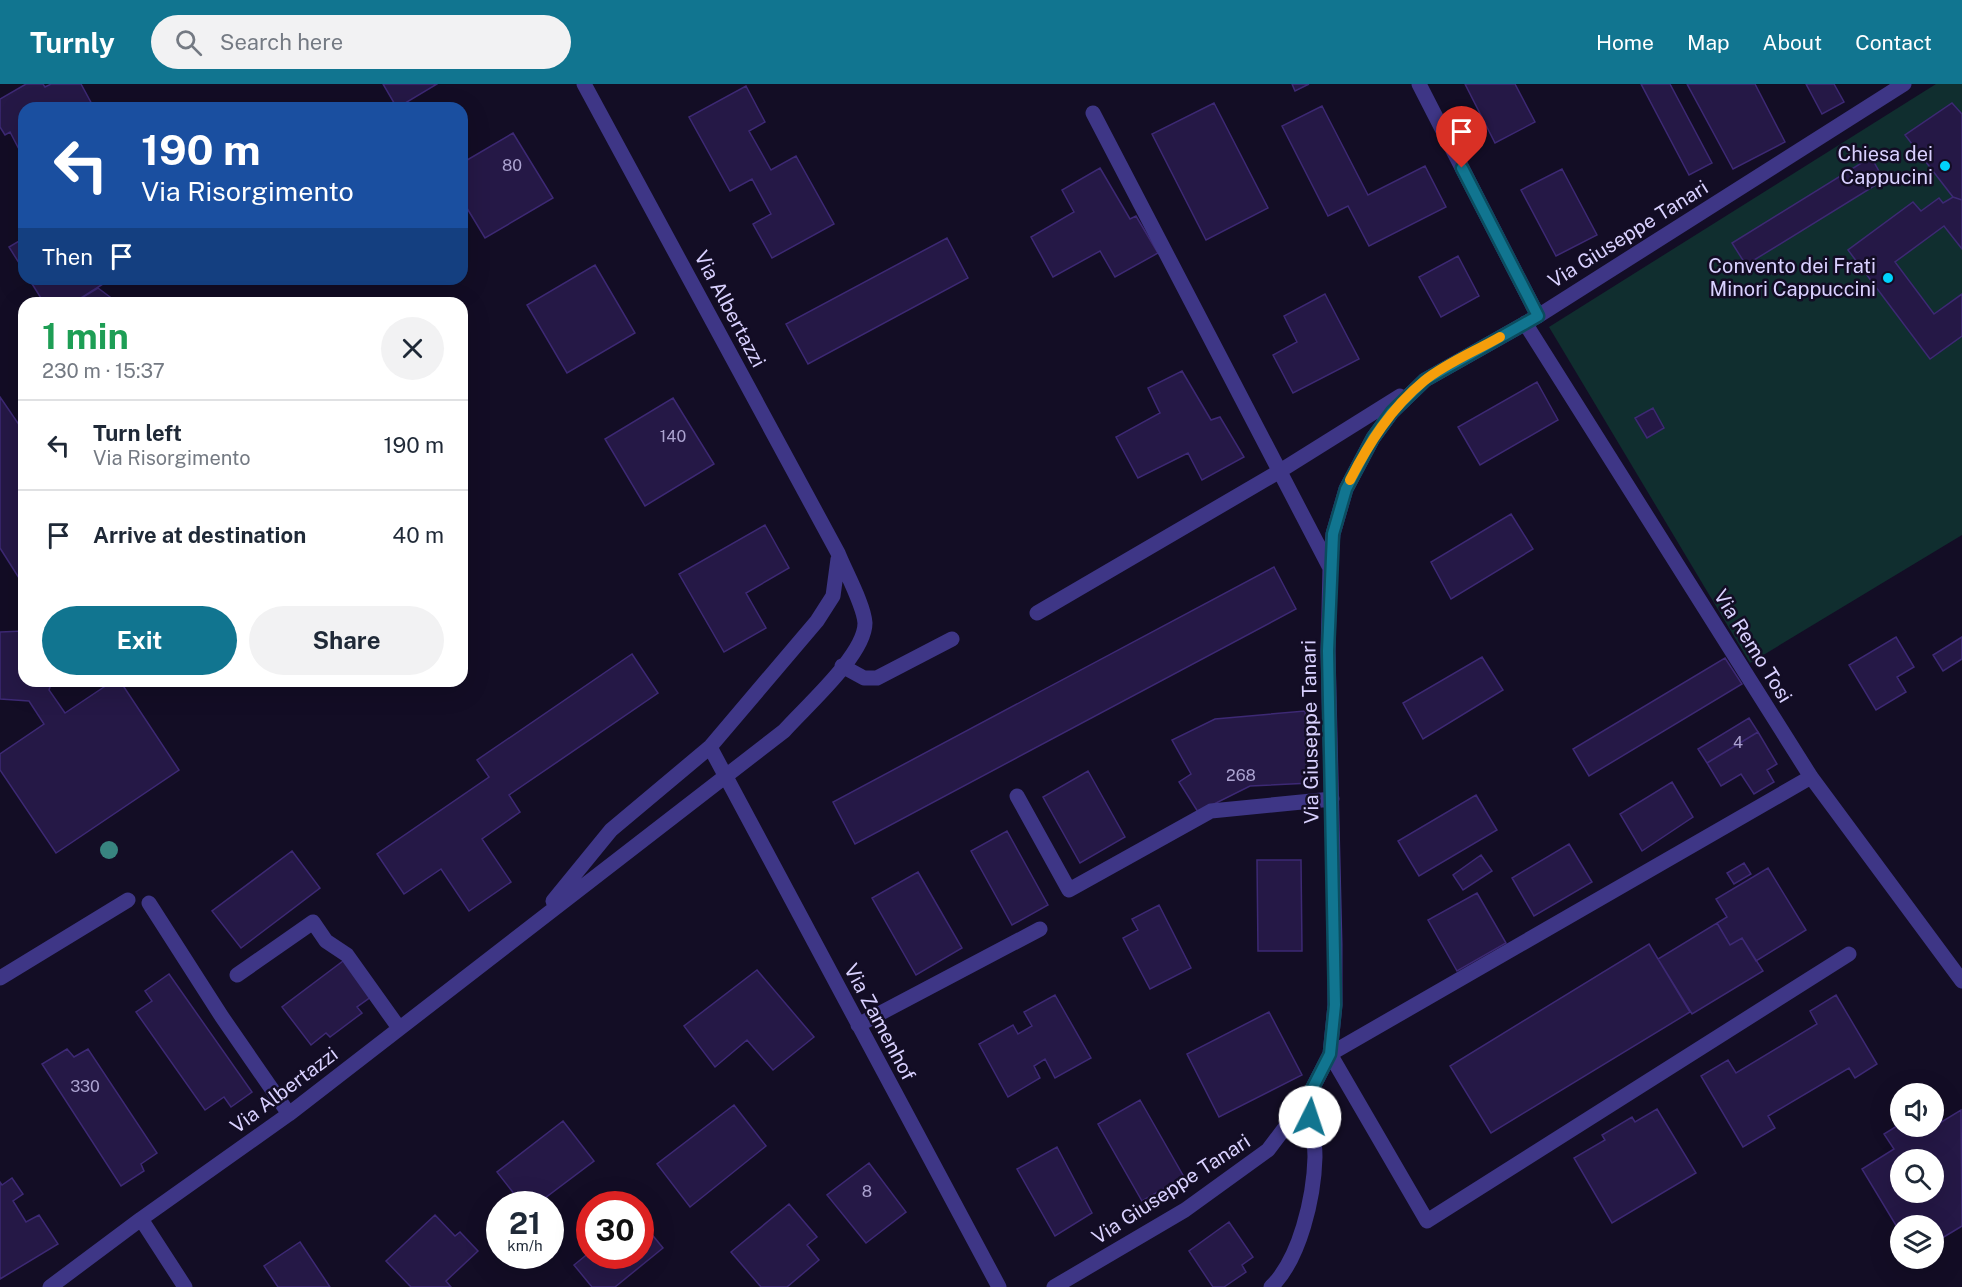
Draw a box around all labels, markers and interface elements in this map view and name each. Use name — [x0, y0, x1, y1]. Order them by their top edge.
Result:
search box — [151, 15, 571, 69]
text: Turnly — [30, 26, 115, 59]
icon: search — [172, 26, 205, 59]
text: Search here — [220, 29, 343, 55]
text: Home — [1596, 30, 1654, 55]
text: Map — [1687, 30, 1730, 55]
text: About — [1763, 30, 1822, 55]
text: Contact — [1855, 30, 1932, 55]
pin — [1436, 106, 1487, 168]
icon: arrive — [1445, 115, 1478, 148]
text: 190 m — [141, 125, 261, 174]
icon: left — [42, 126, 120, 204]
place label: Chiesa dei Cappucini — [1837, 142, 1933, 189]
house number: 80 — [502, 156, 522, 175]
marker: Chiesa dei Cappucini — [1938, 159, 1952, 173]
text: Via Risorgimento — [141, 175, 354, 207]
street label: Via Giuseppe Tanari — [1544, 175, 1712, 293]
icon: arrive — [105, 240, 138, 273]
text: Then — [42, 244, 93, 270]
street label: Via Albertazzi — [689, 247, 771, 371]
place label: Convento dei Frati Minori Cappuccini — [1708, 254, 1876, 301]
marker: Convento dei Frati Minori Cappuccini — [1881, 271, 1895, 285]
text: 1 min — [42, 315, 129, 357]
button: close — [381, 317, 444, 380]
text: 230 m · 15:37 — [42, 359, 165, 383]
text: Turn left — [93, 420, 182, 446]
house number: 140 — [660, 427, 686, 446]
icon: left — [42, 429, 75, 462]
text: 190 m — [384, 432, 444, 458]
text: Via Risorgimento — [93, 446, 251, 470]
icon: arrive — [42, 519, 75, 552]
text: Arrive at destination — [93, 522, 306, 548]
text: 40 m — [392, 522, 444, 548]
street label: Via Remo Tosi — [1709, 585, 1797, 707]
button: Exit — [42, 606, 237, 675]
button: Share — [249, 606, 444, 675]
street label: Via Giuseppe Tanari — [1296, 640, 1324, 824]
house number: 4 — [1733, 733, 1743, 752]
house number: 268 — [1226, 766, 1256, 785]
street label: Via Zamenhof — [839, 960, 921, 1085]
street label: Via Albertazzi — [226, 1042, 342, 1138]
house number: 330 — [70, 1077, 100, 1096]
map controls — [1890, 1083, 1944, 1269]
button: sound — [1890, 1083, 1944, 1137]
position arrow — [1278, 1085, 1342, 1149]
street label: Via Giuseppe Tanari — [1087, 1129, 1255, 1249]
button: search — [1890, 1149, 1944, 1203]
house number: 8 — [862, 1182, 872, 1201]
speed limit sign: 30 — [576, 1191, 654, 1269]
text: 21 — [509, 1205, 541, 1241]
button: layers — [1890, 1215, 1944, 1269]
text: km/h — [507, 1237, 543, 1254]

